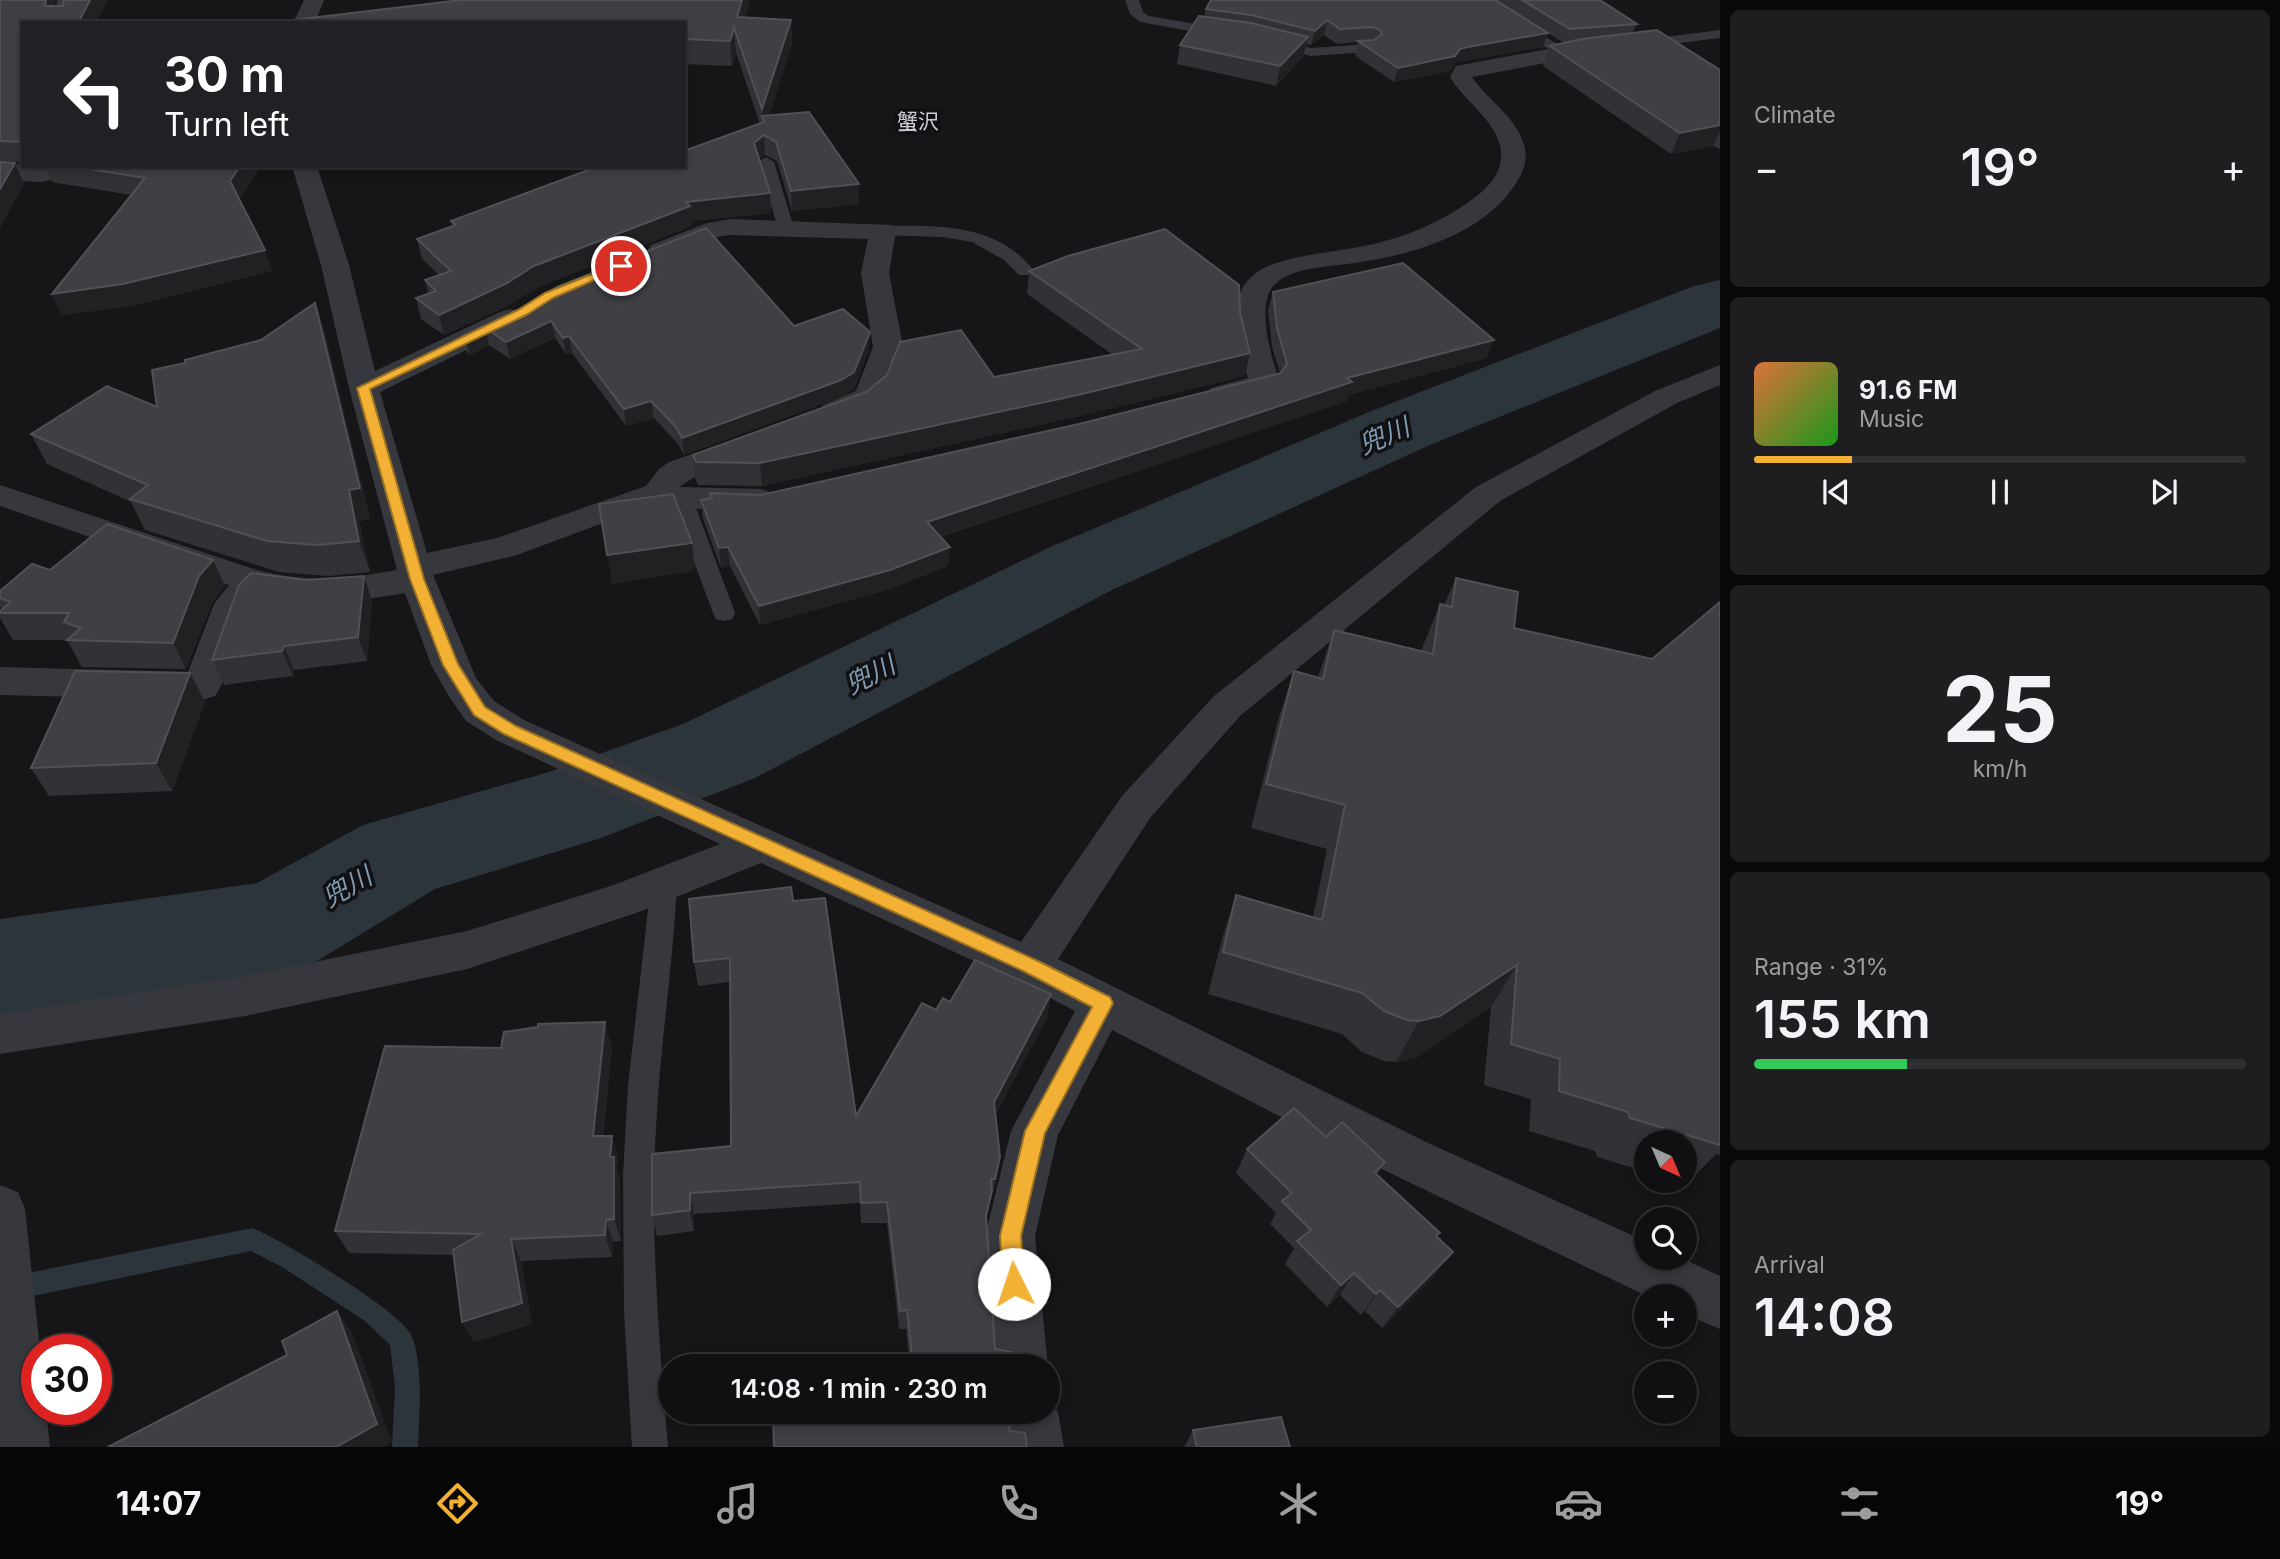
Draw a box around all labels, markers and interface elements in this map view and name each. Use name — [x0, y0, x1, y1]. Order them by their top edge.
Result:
text: 30 m — [164, 45, 285, 104]
icon: left — [49, 49, 140, 140]
text: Climate — [1754, 101, 1836, 129]
text: Turn left — [164, 105, 289, 144]
district label: 蟹沢 — [897, 109, 939, 134]
text: 19° — [1960, 136, 2040, 199]
text: − — [1754, 145, 1779, 191]
text: + — [2221, 145, 2246, 191]
pin — [591, 236, 651, 296]
icon: arrive — [602, 247, 640, 285]
text: 91.6 FM — [1859, 374, 1958, 405]
text: Music — [1859, 405, 1924, 433]
water label: 兜川 — [1354, 410, 1417, 460]
icon: previous — [1817, 473, 1855, 511]
icon: pause — [1981, 473, 2019, 511]
icon: next — [2145, 473, 2183, 511]
water label: 兜川 — [840, 648, 903, 700]
text: 25 — [1942, 654, 2058, 764]
text: km/h — [1973, 755, 2027, 783]
water label: 兜川 — [316, 859, 380, 913]
text: Range · 31% — [1754, 953, 1888, 981]
text: 155 km — [1754, 988, 1931, 1051]
north arrow — [1634, 1130, 1698, 1194]
map controls — [1634, 1130, 1697, 1424]
button: search — [1634, 1207, 1697, 1270]
position arrow — [977, 1247, 1051, 1321]
text: Arrival — [1754, 1251, 1825, 1279]
button: + — [1634, 1284, 1697, 1347]
text: 14:08 — [1754, 1286, 1895, 1349]
speed limit sign: 30 — [21, 1334, 112, 1425]
button: − — [1634, 1361, 1697, 1424]
text: 14:08 · 1 min · 230 m — [731, 1373, 987, 1404]
icon: directions — [433, 1479, 482, 1528]
icon: music — [713, 1479, 762, 1528]
icon: phone — [994, 1479, 1043, 1528]
icon: climate — [1274, 1479, 1323, 1528]
icon: car — [1554, 1479, 1603, 1528]
icon: filters — [1835, 1479, 1884, 1528]
text: 14:07 — [116, 1484, 201, 1523]
text: 19° — [2115, 1484, 2164, 1523]

